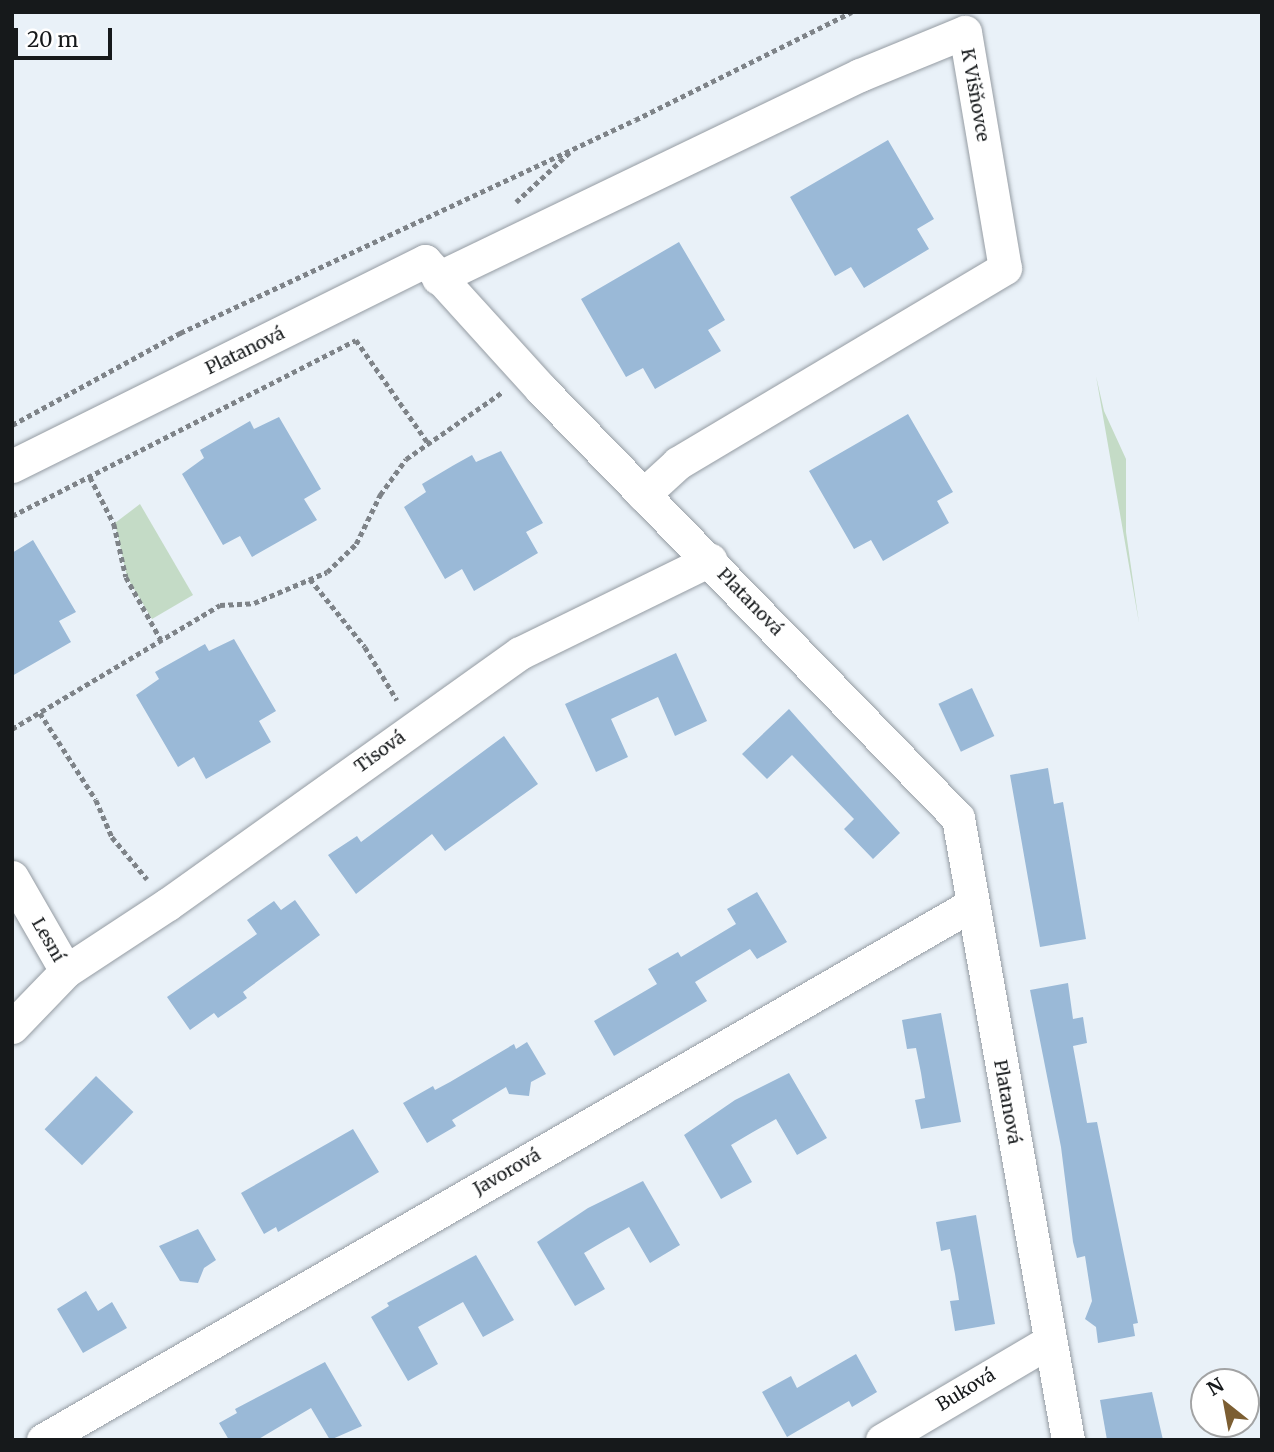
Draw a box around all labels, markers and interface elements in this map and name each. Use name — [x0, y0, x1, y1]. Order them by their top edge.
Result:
scale bar — [18, 14, 116, 58]
text: 20 m — [27, 26, 78, 53]
street label: K Višňovce — [956, 47, 994, 143]
street label: Platanová — [202, 323, 288, 379]
street label: Platanová — [713, 564, 787, 640]
street label: Tisová — [350, 726, 410, 778]
street label: Lesní — [27, 914, 69, 966]
street label: Platanová — [989, 1058, 1025, 1146]
street label: Javorová — [470, 1144, 544, 1200]
street label: Buková — [933, 1364, 999, 1416]
north arrow — [1190, 1368, 1260, 1438]
text: N — [1203, 1373, 1228, 1401]

